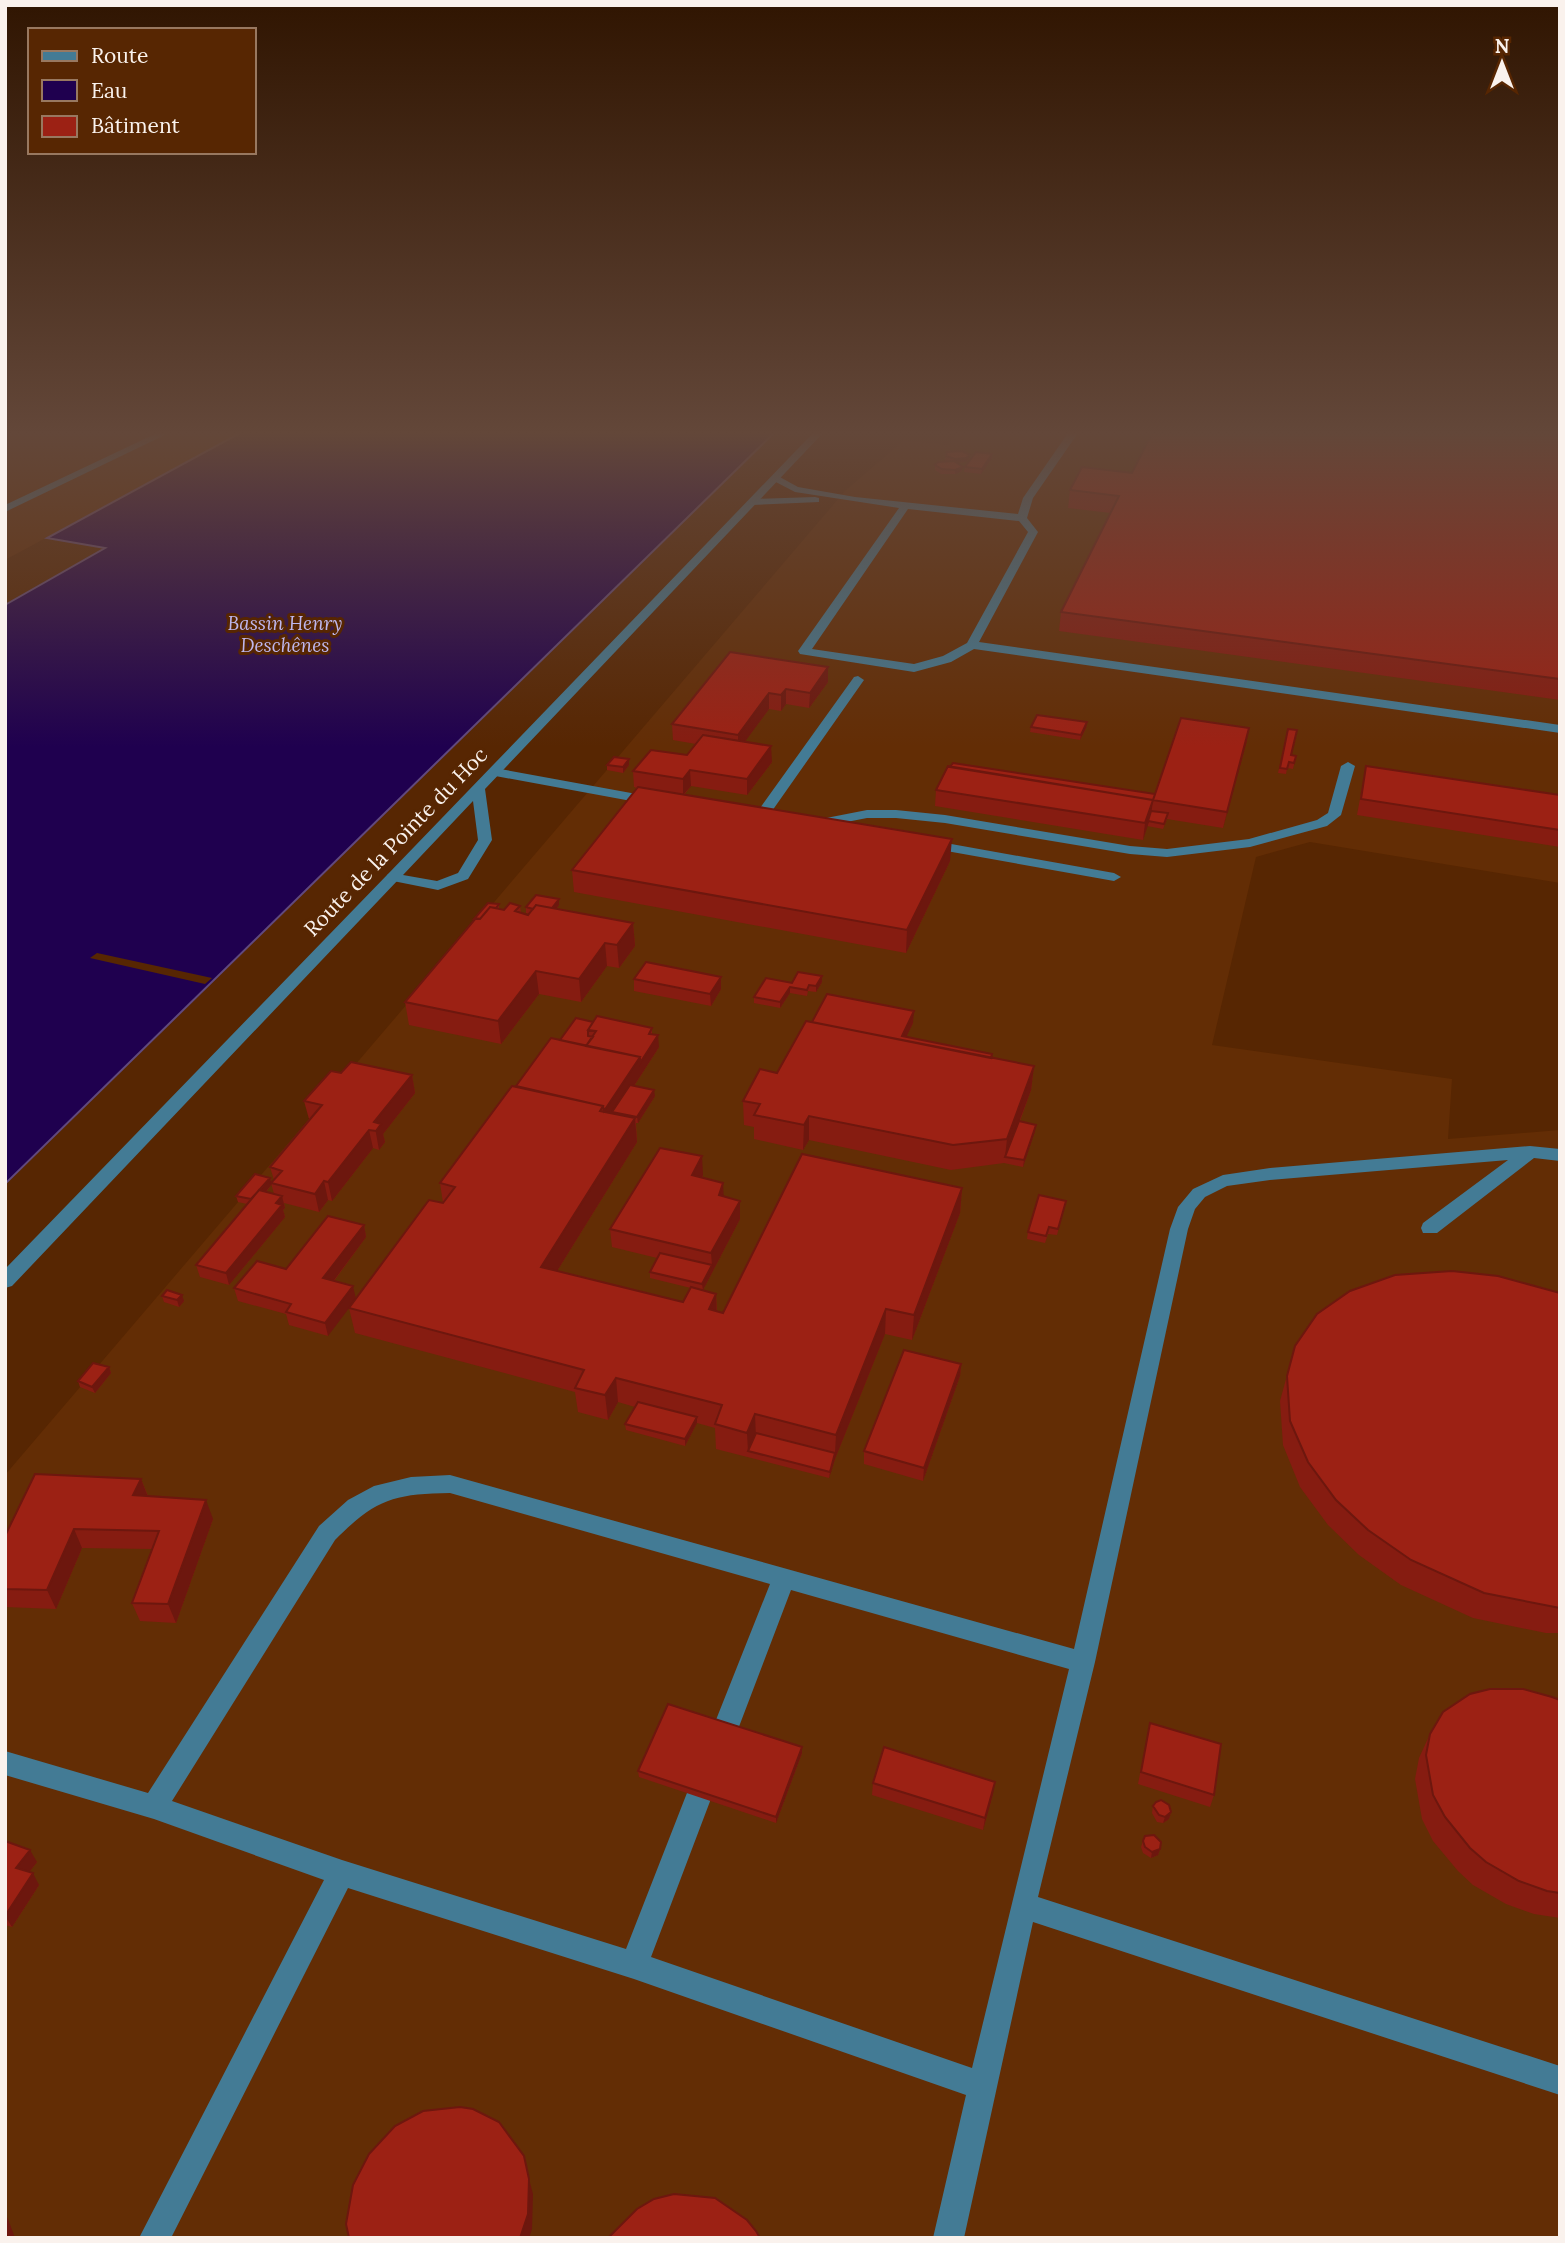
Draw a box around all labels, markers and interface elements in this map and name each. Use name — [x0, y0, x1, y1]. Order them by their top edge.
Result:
legend — [28, 28, 256, 154]
north arrow — [1467, 28, 1537, 98]
text: N — [1495, 34, 1510, 58]
text: Route — [91, 42, 148, 69]
text: Eau — [91, 77, 127, 104]
text: Bâtiment — [91, 112, 180, 139]
water label: Bassin Henry Deschênes — [227, 611, 343, 657]
street label: Route de la Pointe du Hoc — [298, 741, 493, 942]

